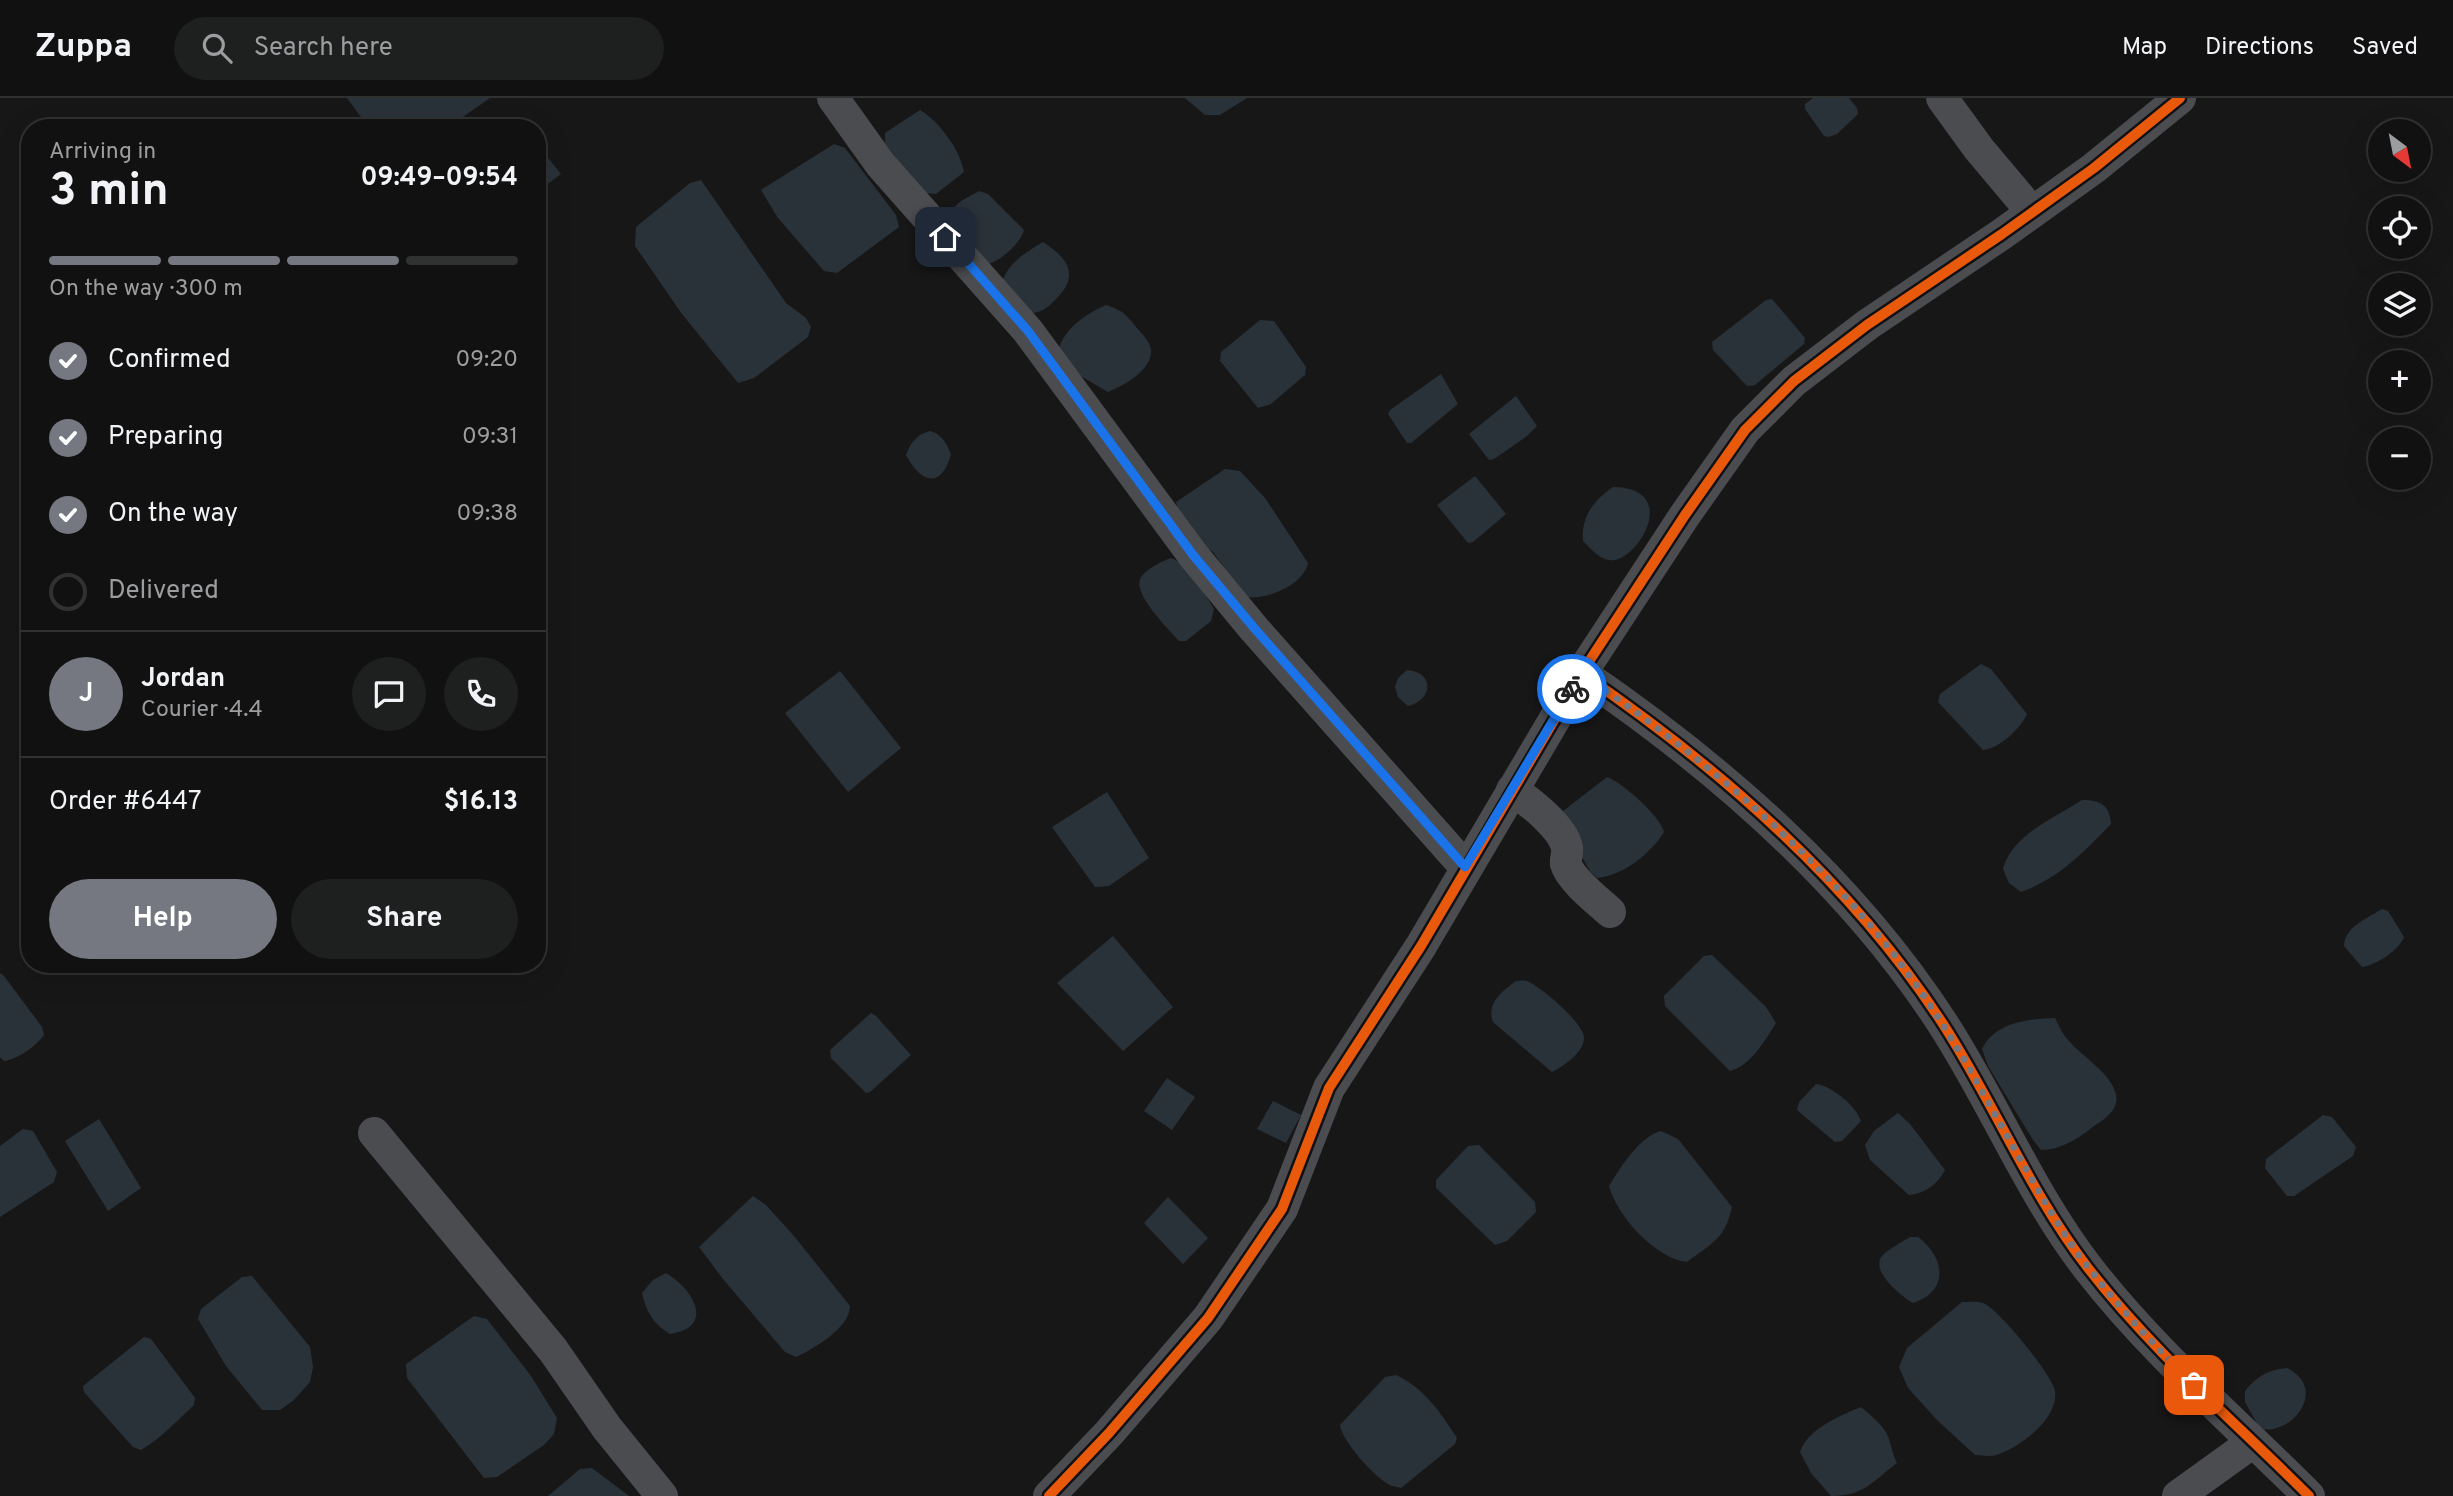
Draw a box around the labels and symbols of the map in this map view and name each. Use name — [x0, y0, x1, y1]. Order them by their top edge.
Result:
north arrow — [2368, 119, 2431, 182]
pin — [915, 207, 975, 267]
courier — [1537, 654, 1607, 724]
pin — [2164, 1355, 2224, 1415]

